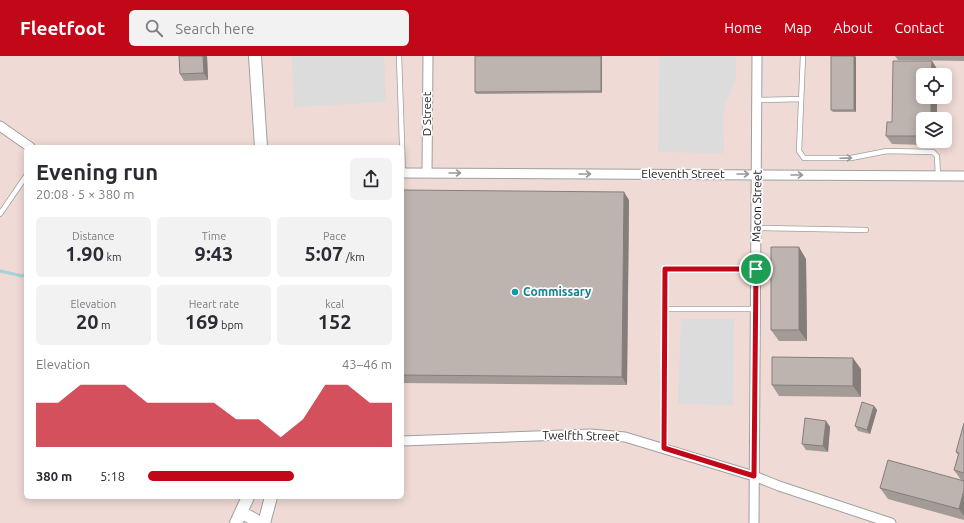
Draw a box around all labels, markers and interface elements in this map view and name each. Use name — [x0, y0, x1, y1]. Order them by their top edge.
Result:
search box — [129, 10, 409, 46]
text: Fleetfoot — [20, 17, 105, 39]
icon: search — [143, 17, 165, 39]
text: Search here — [175, 20, 255, 37]
text: Home — [724, 20, 762, 36]
text: Map — [784, 20, 812, 36]
text: About — [834, 20, 873, 36]
text: Contact — [895, 20, 944, 36]
map controls — [916, 68, 952, 148]
button: locate — [916, 68, 952, 104]
street label: D Street — [420, 91, 433, 136]
button: layers — [916, 112, 952, 148]
one-way arrow — [839, 154, 852, 162]
button: share — [350, 158, 392, 200]
text: Evening run — [36, 159, 158, 184]
street label: Eleventh Street — [641, 167, 725, 180]
one-way arrow — [448, 169, 461, 177]
street label: Macon Street — [749, 169, 764, 242]
one-way arrow — [578, 170, 591, 178]
one-way arrow — [736, 170, 749, 178]
one-way arrow — [790, 171, 803, 179]
text: 20:08 · 5 × 380 m — [36, 187, 135, 201]
text: Distance — [72, 230, 115, 242]
text: Time — [202, 230, 226, 242]
text: Pace — [323, 230, 346, 242]
text: 1.90 — [65, 242, 104, 265]
text: 9:43 — [195, 242, 233, 265]
text: 5:07 — [304, 242, 343, 265]
text: km — [104, 251, 122, 263]
text: /km — [343, 251, 365, 263]
pin — [739, 252, 773, 286]
icon: arrive — [745, 258, 767, 280]
place label: Commissary — [523, 285, 592, 298]
marker: Commissary — [510, 287, 520, 297]
text: Elevation — [70, 298, 116, 310]
text: Heart rate — [189, 298, 239, 310]
text: kcal — [325, 298, 344, 310]
text: 20 — [76, 310, 99, 333]
text: 169 — [185, 310, 218, 333]
text: 152 — [318, 310, 352, 333]
text: m — [99, 319, 111, 331]
text: bpm — [218, 319, 243, 331]
text: Elevation — [36, 357, 90, 371]
text: 43–46 m — [342, 357, 392, 371]
street label: Twelfth Street — [542, 428, 620, 443]
text: 380 m — [36, 469, 72, 483]
text: 5:18 — [100, 469, 125, 483]

